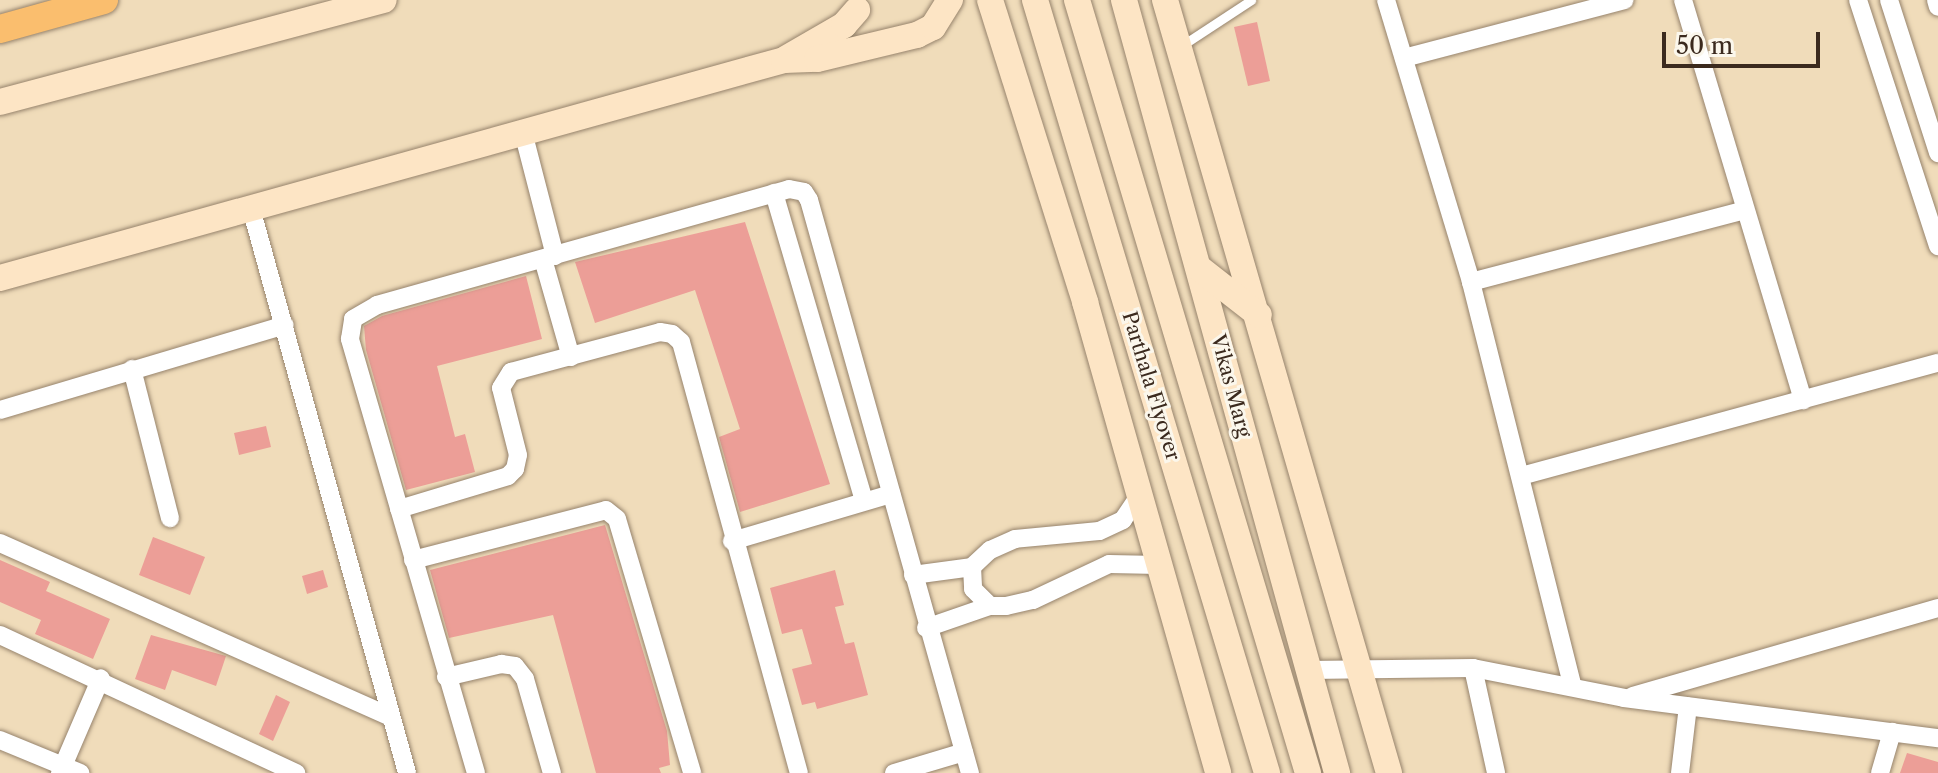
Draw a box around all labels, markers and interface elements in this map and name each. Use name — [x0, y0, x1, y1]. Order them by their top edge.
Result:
scale bar — [1666, 16, 1824, 66]
text: 50 m — [1676, 31, 1733, 60]
street label: Parthala Flyover — [1117, 309, 1185, 463]
street label: Vikas Marg — [1206, 332, 1256, 440]

